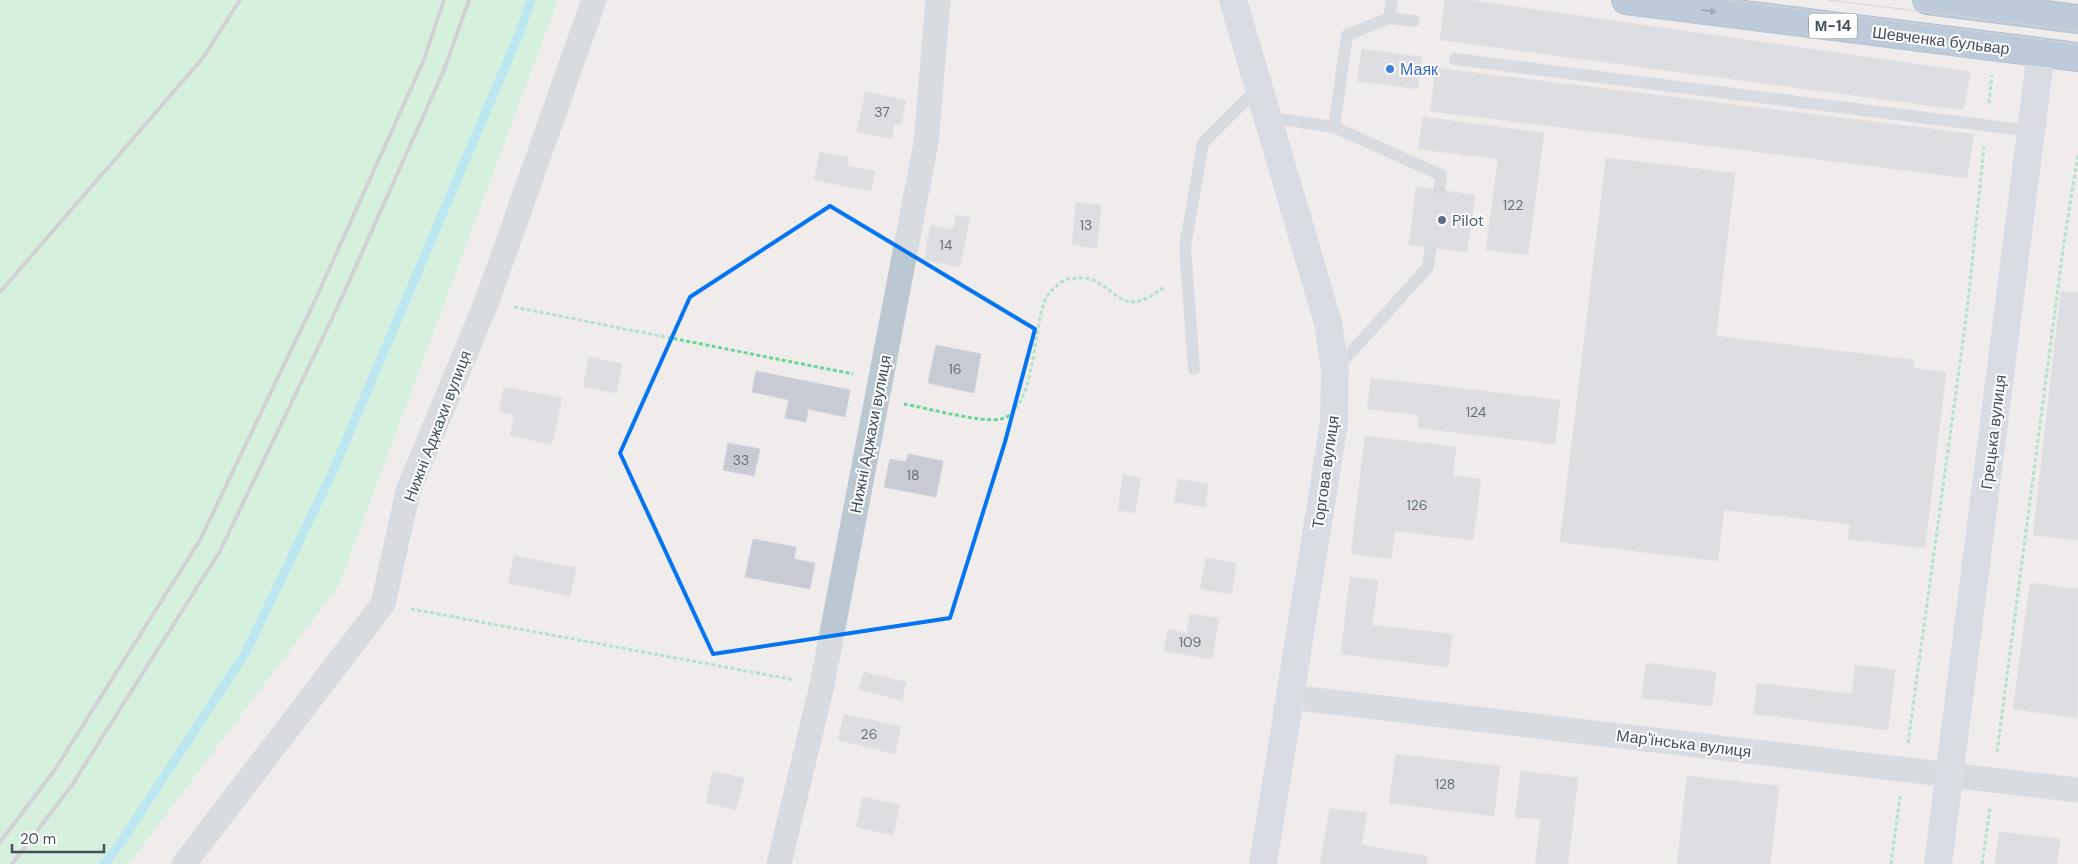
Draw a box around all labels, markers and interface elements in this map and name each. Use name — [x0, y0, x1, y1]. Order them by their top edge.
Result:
one-way arrow — [1702, 7, 1718, 15]
road number: М-14 — [1809, 14, 1857, 38]
street label: Шевченка бульвар — [1871, 22, 2011, 59]
place label: Маяк — [1400, 59, 1439, 80]
marker: Маяк — [1384, 63, 1396, 75]
house number: 37 — [874, 103, 890, 121]
house number: 122 — [1503, 196, 1523, 214]
place label: Pilot — [1452, 210, 1484, 231]
marker: Pilot — [1436, 214, 1448, 226]
house number: 13 — [1080, 216, 1092, 234]
house number: 14 — [940, 236, 953, 254]
street label: Нижні Аджахи вулиця — [399, 347, 476, 505]
street label: Нижні Аджахи вулиця — [845, 353, 896, 515]
house number: 16 — [948, 360, 962, 378]
street label: Грецька вулиця — [1976, 373, 2011, 491]
house number: 124 — [1466, 403, 1487, 421]
street label: Торгова вулиця — [1307, 414, 1344, 530]
house number: 33 — [733, 451, 749, 469]
house number: 18 — [907, 466, 919, 484]
house number: 126 — [1406, 496, 1428, 514]
house number: 109 — [1179, 633, 1202, 651]
house number: 26 — [861, 725, 877, 743]
street label: Мар'їнська вулиця — [1615, 725, 1753, 762]
house number: 128 — [1435, 775, 1455, 793]
scale bar — [12, 822, 105, 854]
text: 20 m — [20, 829, 56, 849]

